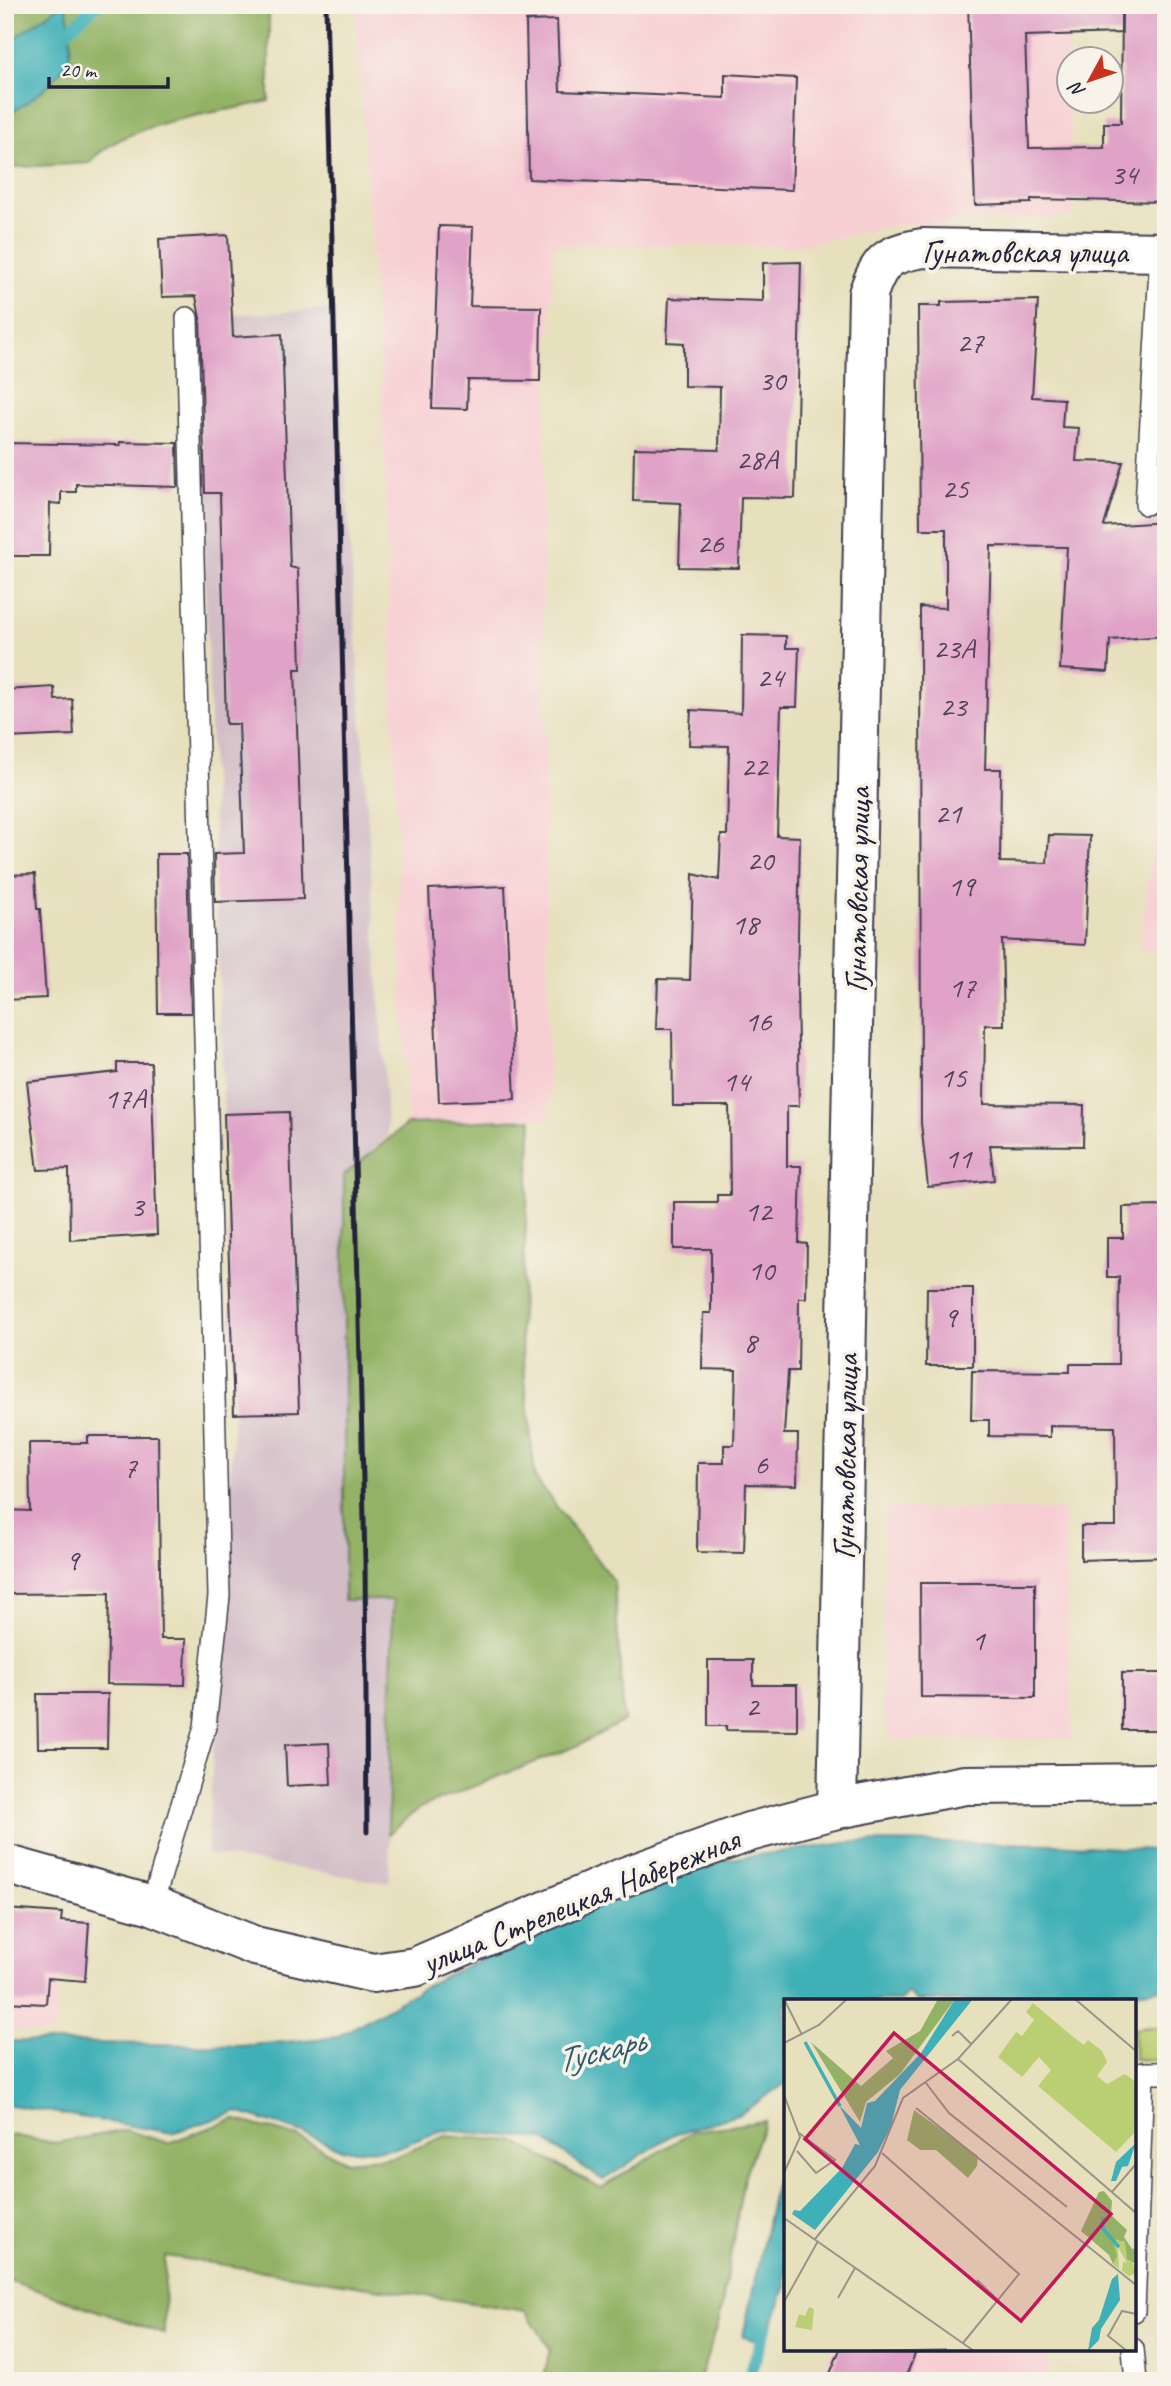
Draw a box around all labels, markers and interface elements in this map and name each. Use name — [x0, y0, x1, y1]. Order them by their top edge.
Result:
scale bar — [49, 46, 168, 90]
north arrow — [1056, 46, 1126, 116]
text: 20 m — [60, 57, 98, 83]
text: N — [1063, 76, 1091, 103]
house number: 34 — [1111, 155, 1140, 193]
street label: Гунатовская улица — [922, 231, 1129, 273]
house number: 27 — [957, 323, 985, 361]
house number: 30 — [759, 361, 788, 399]
house number: 28А — [736, 440, 780, 478]
house number: 25 — [942, 469, 970, 507]
house number: 26 — [697, 524, 725, 562]
house number: 23А — [933, 629, 977, 667]
house number: 24 — [757, 658, 786, 696]
house number: 23 — [940, 687, 969, 725]
house number: 22 — [741, 747, 770, 785]
street label: Гунатовская улица — [834, 785, 880, 993]
house number: 21 — [935, 794, 963, 832]
house number: 20 — [747, 841, 776, 879]
house number: 19 — [948, 867, 977, 905]
house number: 18 — [732, 905, 761, 943]
house number: 17 — [949, 968, 977, 1006]
house number: 16 — [745, 1002, 773, 1040]
house number: 15 — [940, 1058, 968, 1096]
house number: 14 — [723, 1062, 752, 1100]
house number: 17А — [104, 1079, 148, 1117]
house number: 11 — [945, 1139, 973, 1177]
house number: 3 — [130, 1187, 146, 1225]
house number: 12 — [745, 1192, 774, 1230]
house number: 10 — [748, 1251, 777, 1289]
house number: 9 — [943, 1298, 959, 1336]
house number: 8 — [743, 1323, 759, 1361]
street label: Гунатовская улица — [822, 1352, 868, 1560]
house number: 6 — [754, 1445, 769, 1483]
house number: 7 — [123, 1448, 138, 1486]
house number: 9 — [65, 1541, 81, 1579]
house number: 1 — [971, 1621, 986, 1659]
house number: 2 — [745, 1687, 761, 1725]
street label: улица Стрелецкая Набережная — [414, 1817, 748, 1985]
inset map — [784, 1999, 1136, 2351]
water label: Тускарь — [551, 2017, 653, 2083]

